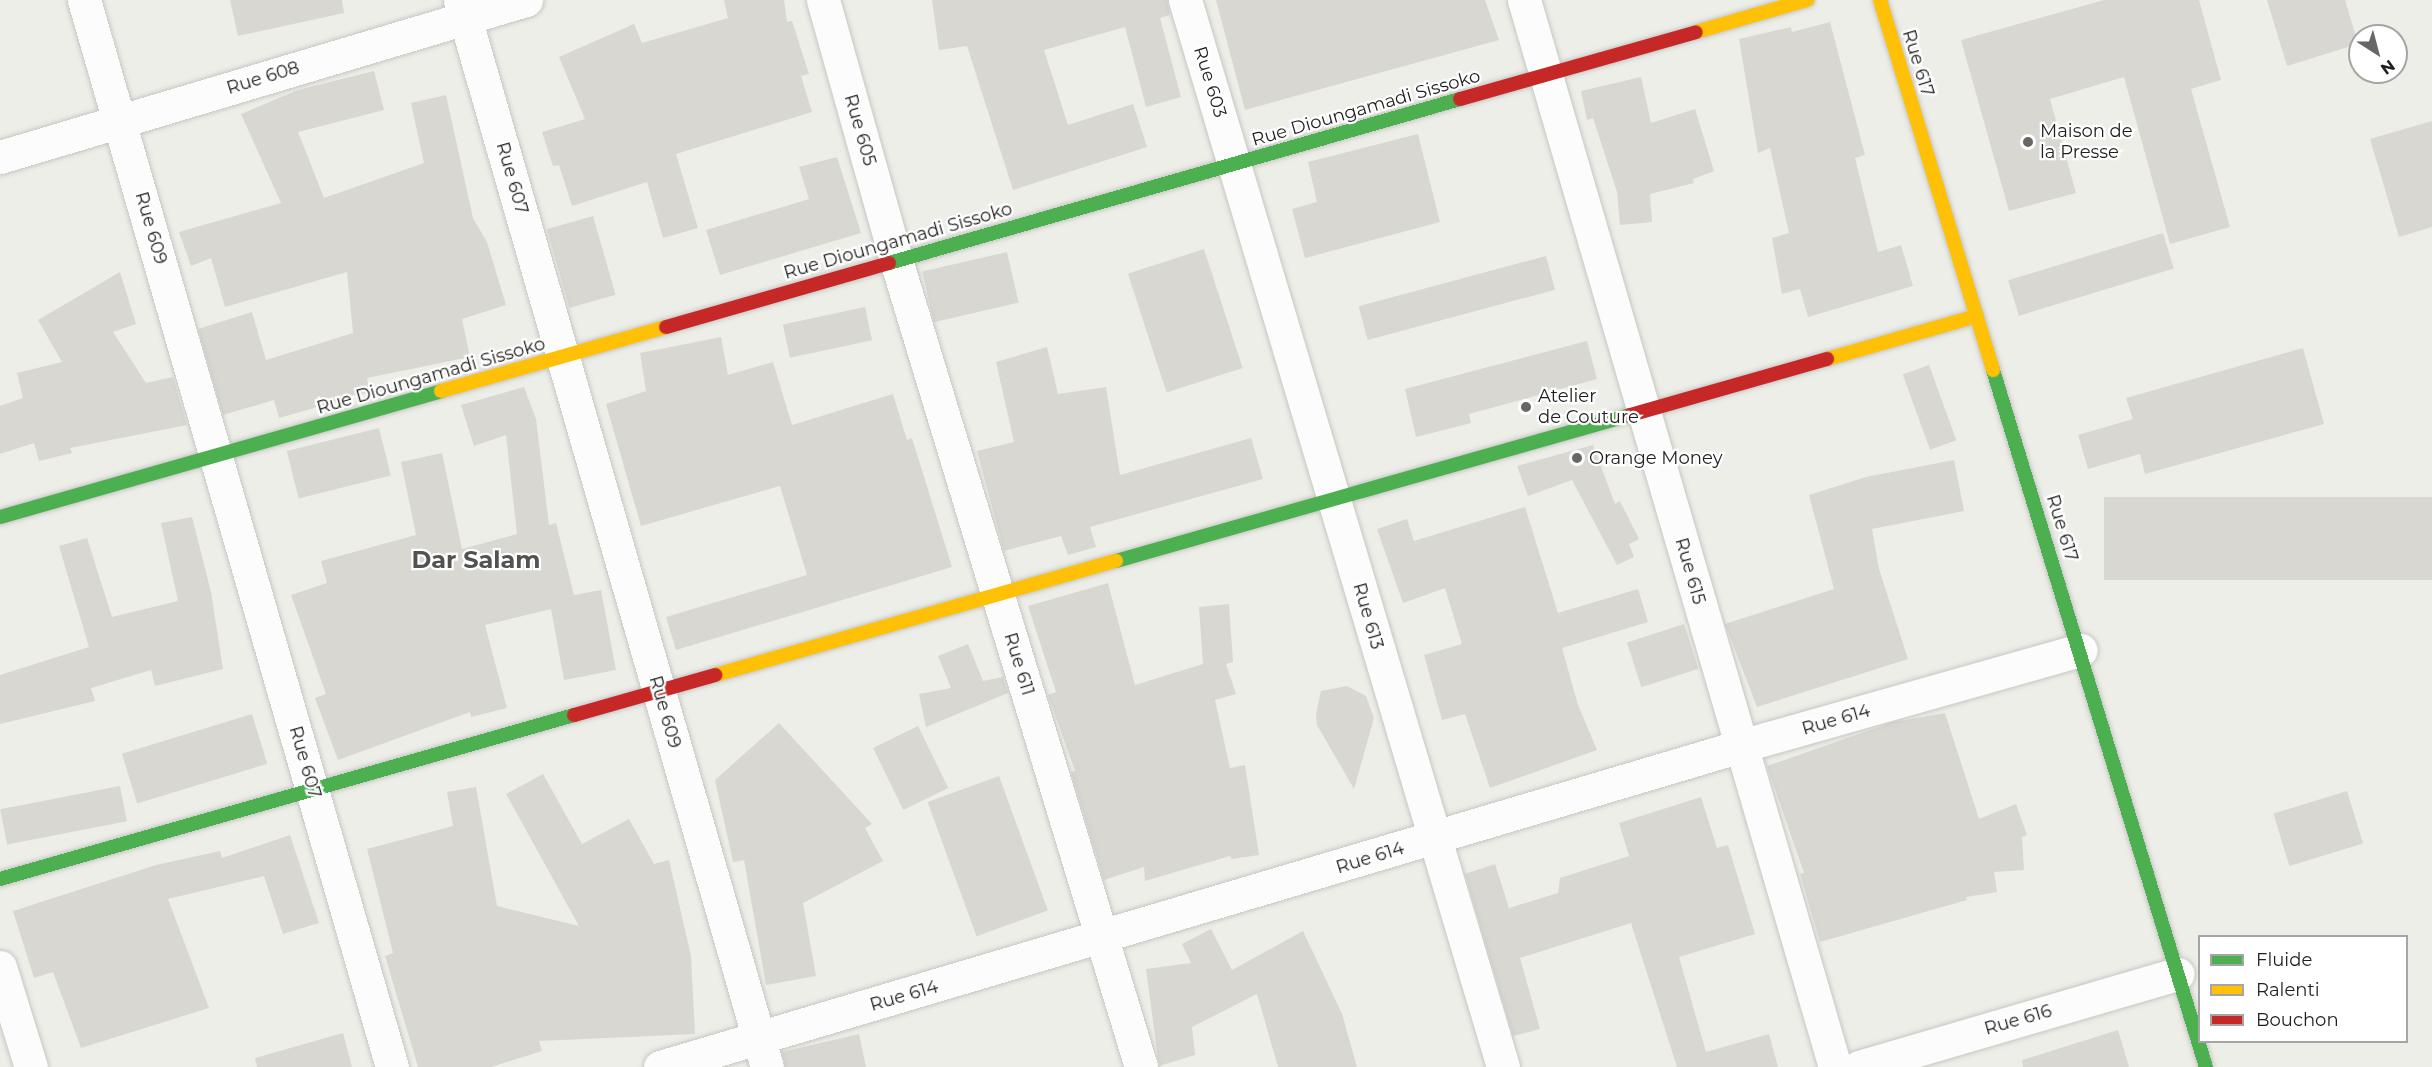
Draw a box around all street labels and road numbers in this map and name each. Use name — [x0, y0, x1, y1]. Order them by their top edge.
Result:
street label: Rue 617 — [1898, 27, 1938, 99]
street label: Rue 603 — [1189, 44, 1231, 120]
street label: Rue 608 — [224, 57, 302, 99]
street label: Rue Dioungamadi Sissoko — [1249, 65, 1483, 151]
street label: Rue 605 — [839, 92, 881, 168]
street label: Rue 607 — [491, 139, 533, 217]
street label: Rue 609 — [130, 189, 172, 267]
street label: Rue Dioungamadi Sissoko — [781, 198, 1015, 284]
street label: Rue Dioungamadi Sissoko — [314, 333, 548, 419]
street label: Rue 617 — [2042, 492, 2082, 564]
street label: Rue 615 — [1670, 535, 1710, 607]
street label: Rue 613 — [1348, 580, 1388, 652]
street label: Rue 611 — [999, 630, 1039, 698]
street label: Rue 609 — [644, 673, 686, 751]
street label: Rue 614 — [1799, 700, 1873, 740]
street label: Rue 607 — [284, 723, 326, 801]
street label: Rue 614 — [1333, 837, 1407, 879]
street label: Rue 614 — [867, 976, 941, 1016]
street label: Rue 616 — [1982, 1000, 2054, 1040]

